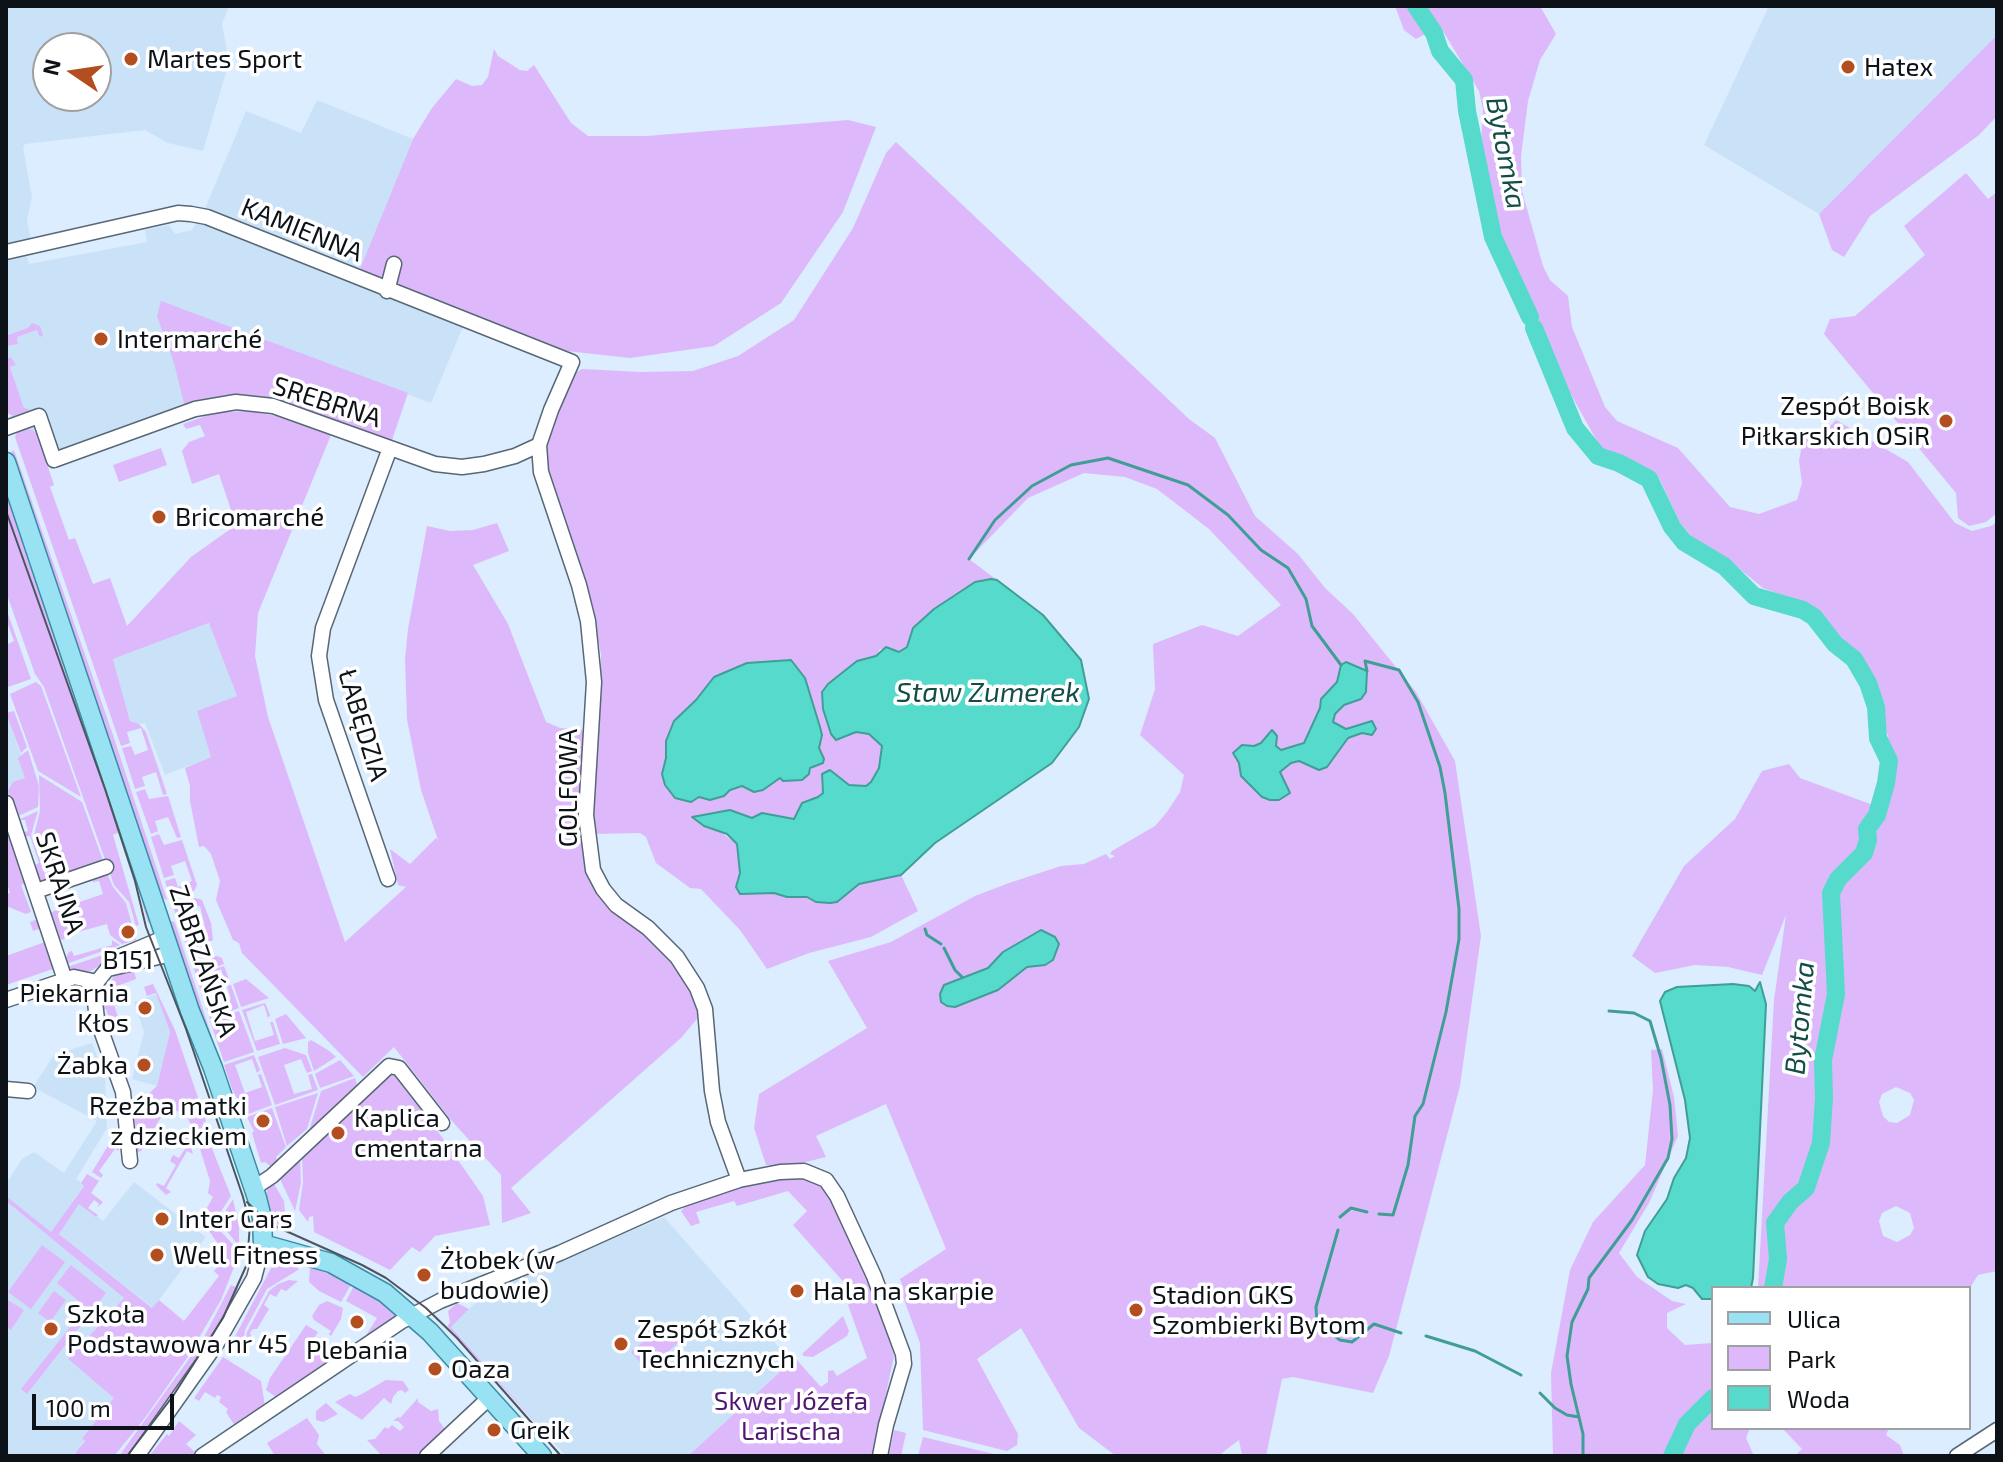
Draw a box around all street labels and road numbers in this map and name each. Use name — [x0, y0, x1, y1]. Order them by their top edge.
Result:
street label: KAMIENNA — [237, 191, 367, 269]
street label: SREBRNA — [269, 370, 385, 434]
street label: ŁABĘDZIA — [331, 665, 395, 785]
street label: GOLFOWA — [552, 729, 584, 847]
street label: SKRAJNA — [29, 828, 91, 938]
street label: ZABRZAŃSKA — [162, 881, 244, 1041]

